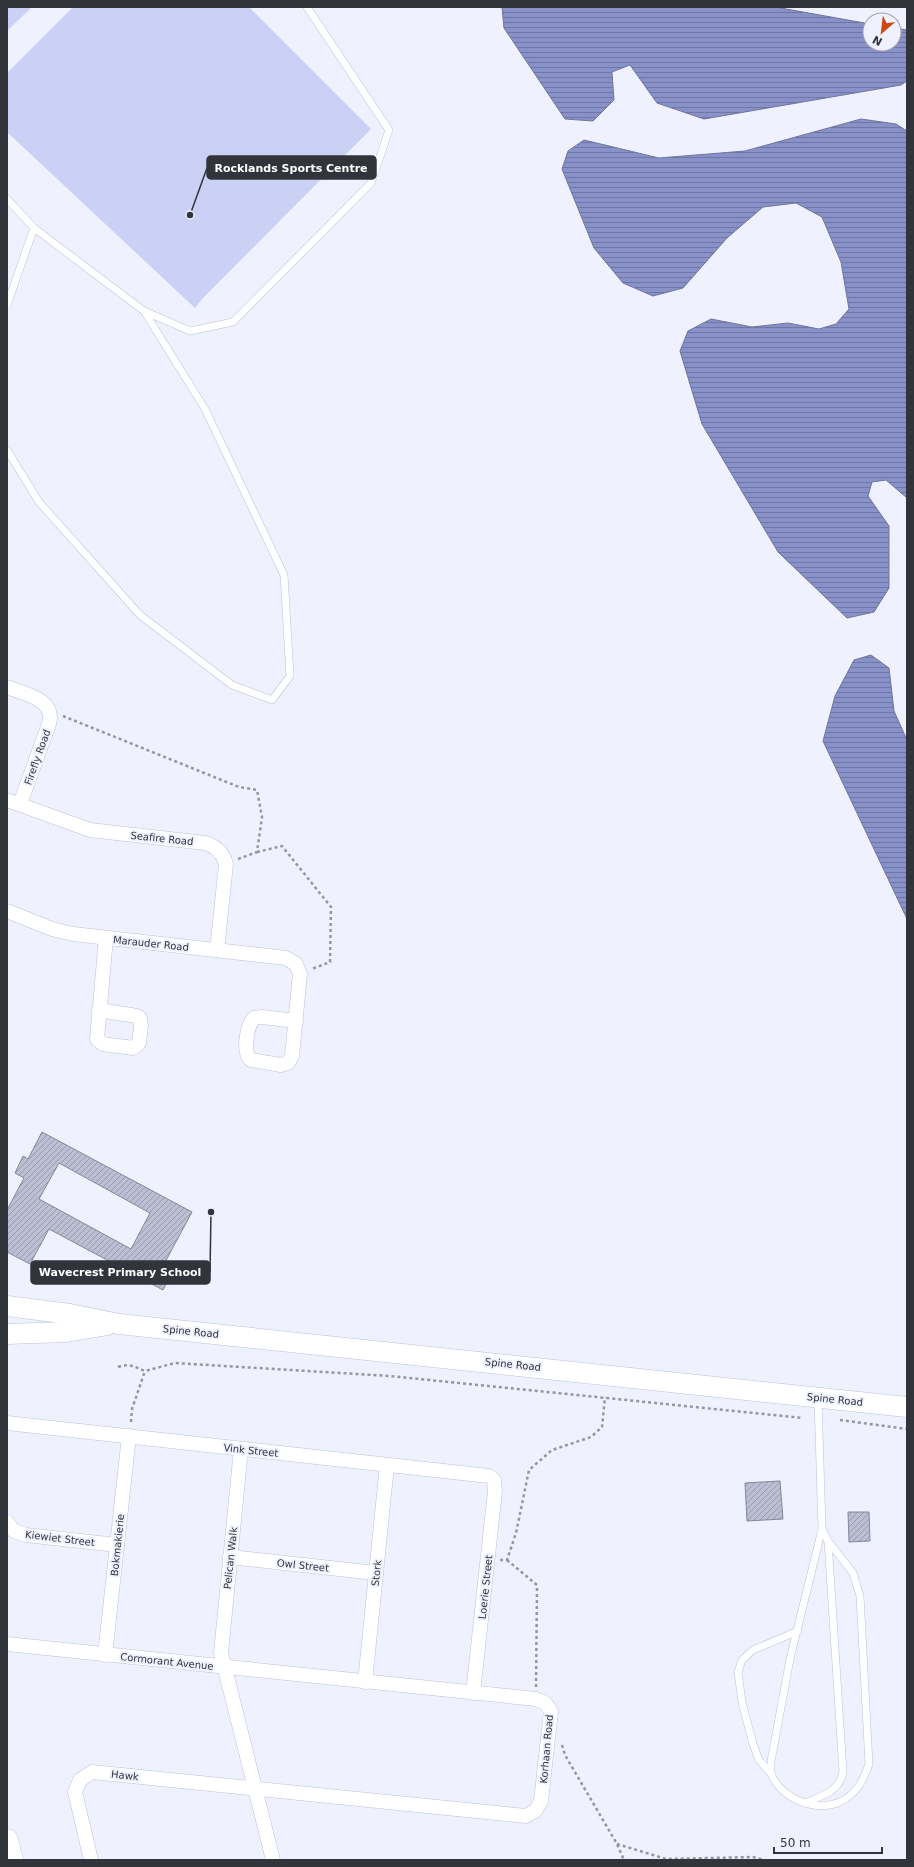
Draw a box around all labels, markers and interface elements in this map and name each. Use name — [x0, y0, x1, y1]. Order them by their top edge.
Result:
north arrow — [862, 12, 902, 52]
text: N — [870, 32, 885, 48]
callout: Rocklands Sports Centre — [207, 156, 376, 179]
text: Rocklands Sports Centre — [214, 162, 368, 175]
street label: Firefly Road — [22, 728, 53, 786]
street label: Seafire Road — [130, 830, 194, 847]
street label: Marauder Road — [112, 934, 189, 953]
callout: Wavecrest Primary School — [31, 1261, 210, 1284]
text: Wavecrest Primary School — [39, 1266, 201, 1279]
street label: Spine Road — [162, 1323, 219, 1340]
street label: Spine Road — [484, 1356, 541, 1373]
street label: Spine Road — [806, 1391, 863, 1408]
street label: Vink Street — [223, 1442, 279, 1459]
street label: Bokmakierie — [109, 1513, 126, 1577]
street label: Pelican Walk — [222, 1526, 239, 1590]
street label: Kiewiet Street — [24, 1529, 95, 1548]
street label: Loerie Street — [477, 1554, 494, 1620]
street label: Owl Street — [276, 1557, 330, 1574]
street label: Stork — [370, 1559, 383, 1587]
street label: Cormorant Avenue — [120, 1651, 214, 1672]
street label: Korhaan Road — [538, 1714, 555, 1784]
street label: Hawk — [111, 1769, 139, 1782]
scale bar — [774, 1829, 882, 1855]
text: 50 m — [780, 1836, 811, 1850]

